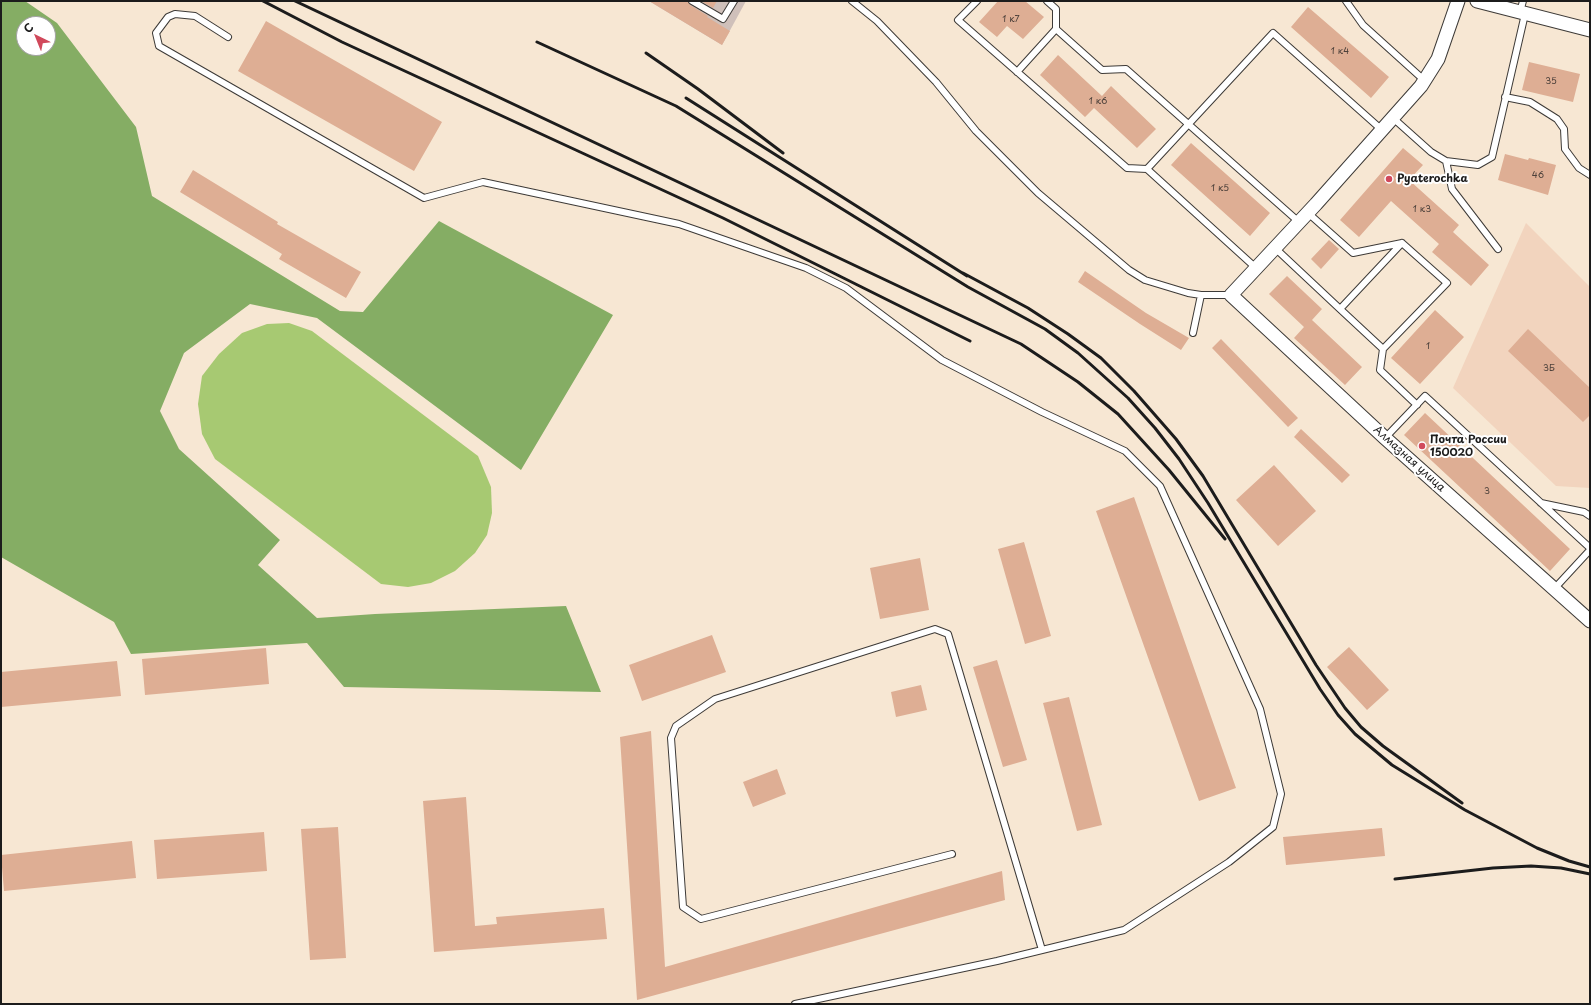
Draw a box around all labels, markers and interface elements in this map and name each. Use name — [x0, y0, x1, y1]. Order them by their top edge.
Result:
house number: 1 к7 — [1002, 15, 1020, 25]
north arrow — [16, 16, 56, 56]
text: С — [19, 19, 37, 37]
house number: 1 к4 — [1331, 47, 1349, 57]
house number: 35 — [1545, 77, 1557, 87]
house number: 1 к6 — [1089, 97, 1107, 107]
house number: 46 — [1532, 171, 1544, 181]
place label: Pyaterochka — [1397, 172, 1468, 186]
marker: Pyaterochka — [1384, 174, 1394, 184]
house number: 1 к5 — [1211, 184, 1229, 194]
house number: 1 к3 — [1413, 205, 1431, 215]
house number: 1 — [1426, 342, 1430, 352]
house number: 3Б — [1543, 364, 1555, 374]
street label: Алмазная улица — [1370, 423, 1448, 495]
place label: Почта России 150020 — [1430, 433, 1507, 459]
marker: Почта России 150020 — [1417, 441, 1427, 451]
house number: 3 — [1484, 487, 1490, 497]

